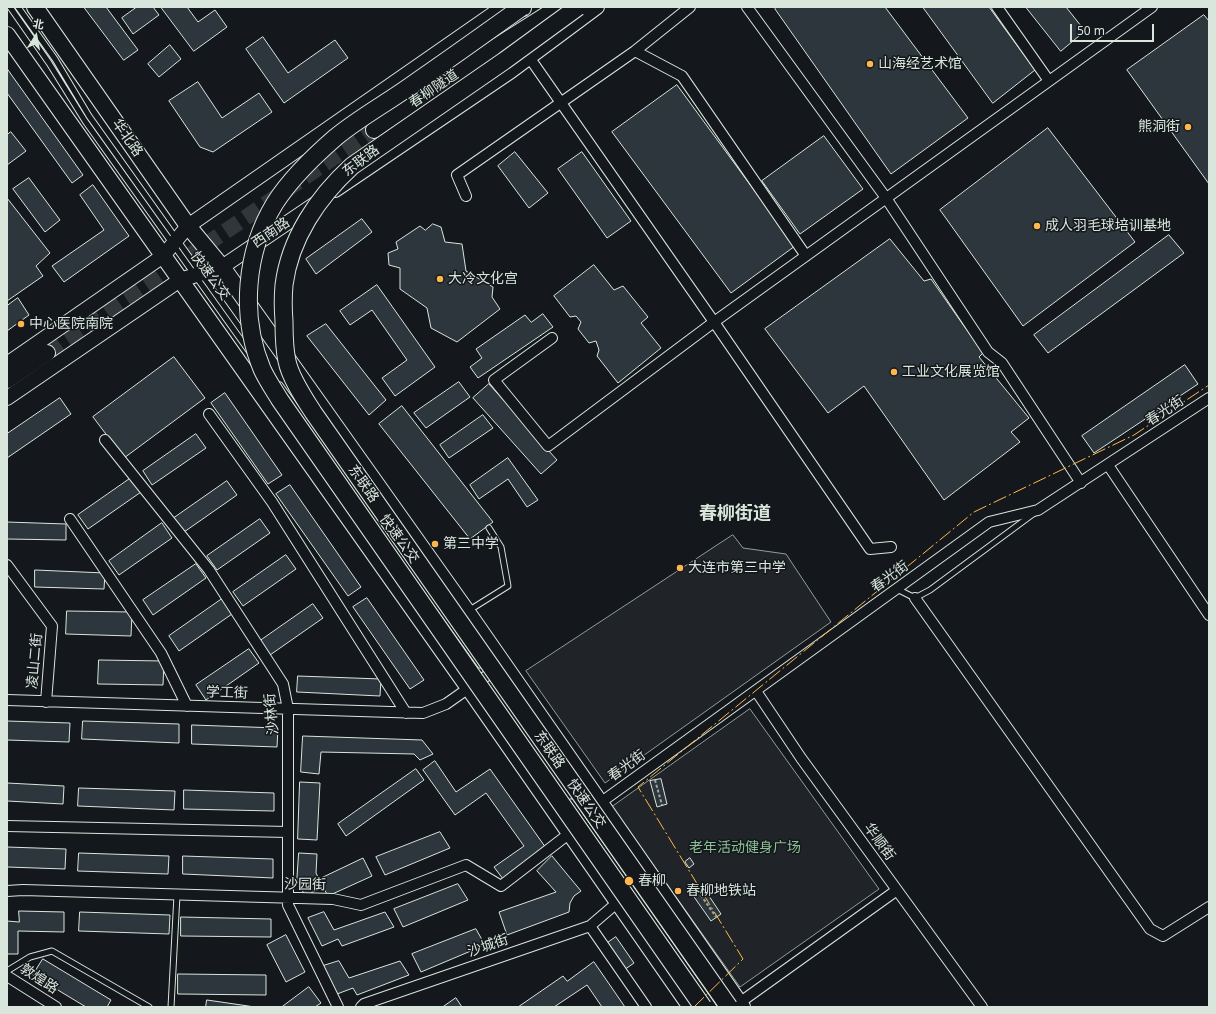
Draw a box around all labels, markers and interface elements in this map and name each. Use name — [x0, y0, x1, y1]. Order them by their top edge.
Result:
text: 北 — [32, 15, 45, 32]
north arrow — [16, 16, 56, 56]
scale bar — [1072, 16, 1156, 42]
text: 50 m — [1077, 22, 1105, 39]
place label: 山海经艺术馆 — [878, 56, 962, 72]
marker: 山海经艺术馆 — [865, 59, 875, 69]
street label: 春柳隧道 — [406, 66, 462, 112]
street label: 华北路 — [108, 116, 146, 160]
place label: 熊洞街 — [1138, 119, 1180, 135]
marker: 熊洞街 — [1183, 122, 1193, 132]
street label: 东联路 — [339, 142, 383, 180]
street label: 西南路 — [249, 214, 293, 252]
place label: 成人羽毛球培训基地 — [1045, 218, 1171, 234]
marker: 成人羽毛球培训基地 — [1032, 221, 1042, 231]
street label: 快速公交 — [187, 248, 233, 304]
place label: 大冷文化宫 — [448, 271, 518, 287]
marker: 大冷文化宫 — [435, 274, 445, 284]
place label: 中心医院南院 — [29, 316, 113, 332]
marker: 中心医院南院 — [16, 319, 26, 329]
place label: 工业文化展览馆 — [902, 364, 1000, 380]
marker: 工业文化展览馆 — [889, 367, 899, 377]
street label: 春光街 — [1143, 393, 1187, 429]
street label: 东联路 — [344, 462, 382, 506]
district label: 春柳街道 — [699, 503, 771, 525]
street label: 快速公交 — [376, 511, 422, 567]
place label: 第三中学 — [443, 536, 499, 552]
marker: 第三中学 — [430, 539, 440, 549]
street label: 春光街 — [868, 558, 912, 596]
place label: 大连市第三中学 — [688, 560, 786, 576]
marker: 大连市第三中学 — [675, 563, 685, 573]
street label: 凌山二街 — [24, 632, 46, 690]
street label: 学工街 — [206, 684, 248, 702]
street label: 沙林街 — [262, 692, 282, 736]
street label: 东联路 — [530, 728, 568, 772]
street label: 春光街 — [605, 747, 649, 785]
street label: 快速公交 — [563, 776, 609, 832]
street label: 华顺街 — [860, 820, 898, 864]
park label: 老年活动健身广场 — [689, 840, 801, 856]
place label: 春柳 — [638, 873, 666, 889]
marker: 春柳 — [623, 875, 635, 887]
street label: 沙园街 — [284, 876, 326, 894]
place label: 春柳地铁站 — [686, 883, 756, 899]
marker: 春柳地铁站 — [673, 886, 683, 896]
street label: 沙城街 — [465, 931, 511, 961]
street label: 敦煌路 — [17, 961, 61, 997]

